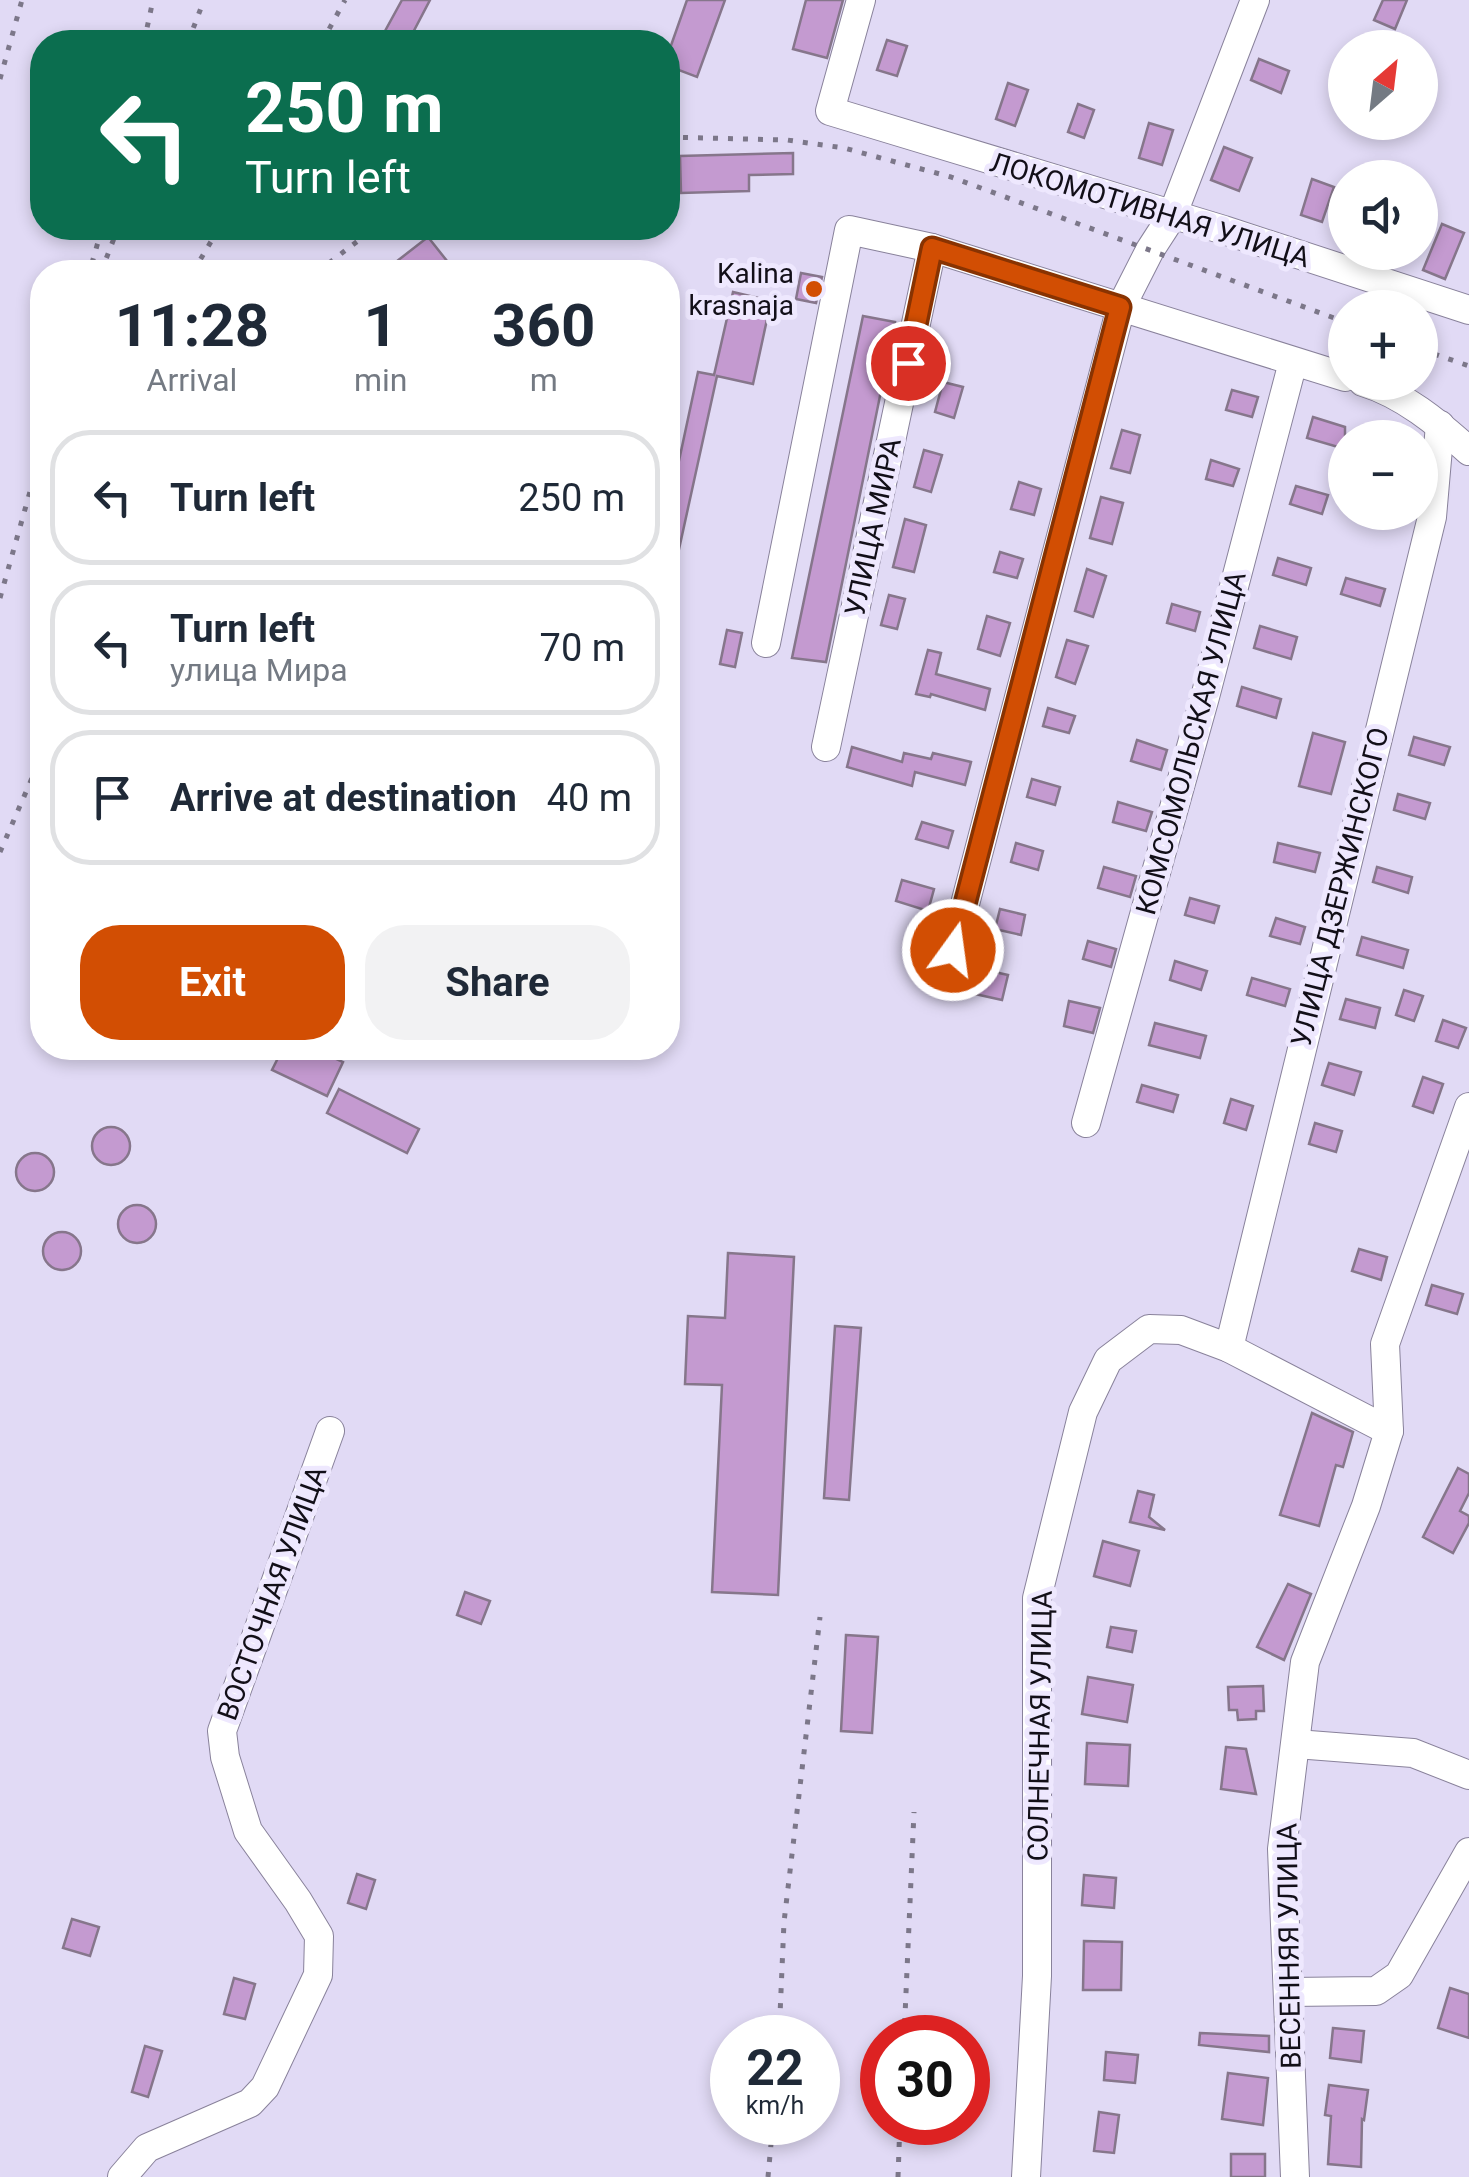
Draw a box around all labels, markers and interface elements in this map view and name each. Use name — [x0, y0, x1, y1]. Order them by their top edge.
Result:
north arrow — [1328, 30, 1438, 140]
map controls — [1328, 30, 1438, 530]
text: 250 m — [245, 67, 444, 149]
icon: left — [80, 70, 210, 200]
street label: ЛОКОМОТИВНАЯ УЛИЦА — [986, 146, 1314, 274]
text: Turn left — [245, 151, 411, 204]
button: sound — [1328, 160, 1438, 270]
place label: Kalina krasnaja — [689, 257, 794, 322]
marker: Kalina krasnaja — [803, 278, 825, 300]
text: 11:28 — [115, 290, 269, 361]
text: 1 — [363, 290, 398, 361]
text: 360 — [492, 290, 595, 361]
button: + — [1328, 290, 1438, 400]
pin — [866, 321, 951, 406]
icon: arrive — [881, 336, 936, 391]
text: Arrival — [147, 361, 237, 399]
text: min — [354, 361, 407, 399]
text: m — [530, 361, 558, 399]
button: − — [1328, 420, 1438, 530]
street label: УЛИЦА МИРА — [838, 435, 908, 619]
icon: left — [85, 470, 140, 525]
text: Turn left — [170, 476, 315, 520]
text: 250 m — [518, 476, 625, 520]
street label: КОМСОМОЛЬСКАЯ УЛИЦА — [1129, 568, 1253, 918]
text: Turn left — [170, 607, 315, 651]
icon: left — [85, 620, 140, 675]
text: 70 m — [540, 626, 625, 670]
text: улица Мира — [170, 651, 348, 689]
street label: УЛИЦА ДЗЕРЖИНСКОГО — [1284, 724, 1396, 1050]
icon: arrive — [85, 770, 140, 825]
text: Arrive at destination — [170, 776, 517, 820]
text: 40 m — [547, 776, 632, 820]
position arrow — [901, 898, 1005, 1002]
button: Exit — [80, 925, 345, 1040]
button: Share — [365, 925, 630, 1040]
street label: ВОСТОЧНАЯ УЛИЦА — [211, 1461, 333, 1725]
street label: СОЛНЕЧНАЯ УЛИЦА — [1021, 1590, 1059, 1862]
street label: ВЕСЕННЯЯ УЛИЦА — [1270, 1823, 1308, 2069]
speed limit sign: 30 — [860, 2015, 990, 2145]
text: 22 — [746, 2039, 804, 2097]
text: km/h — [746, 2091, 804, 2120]

